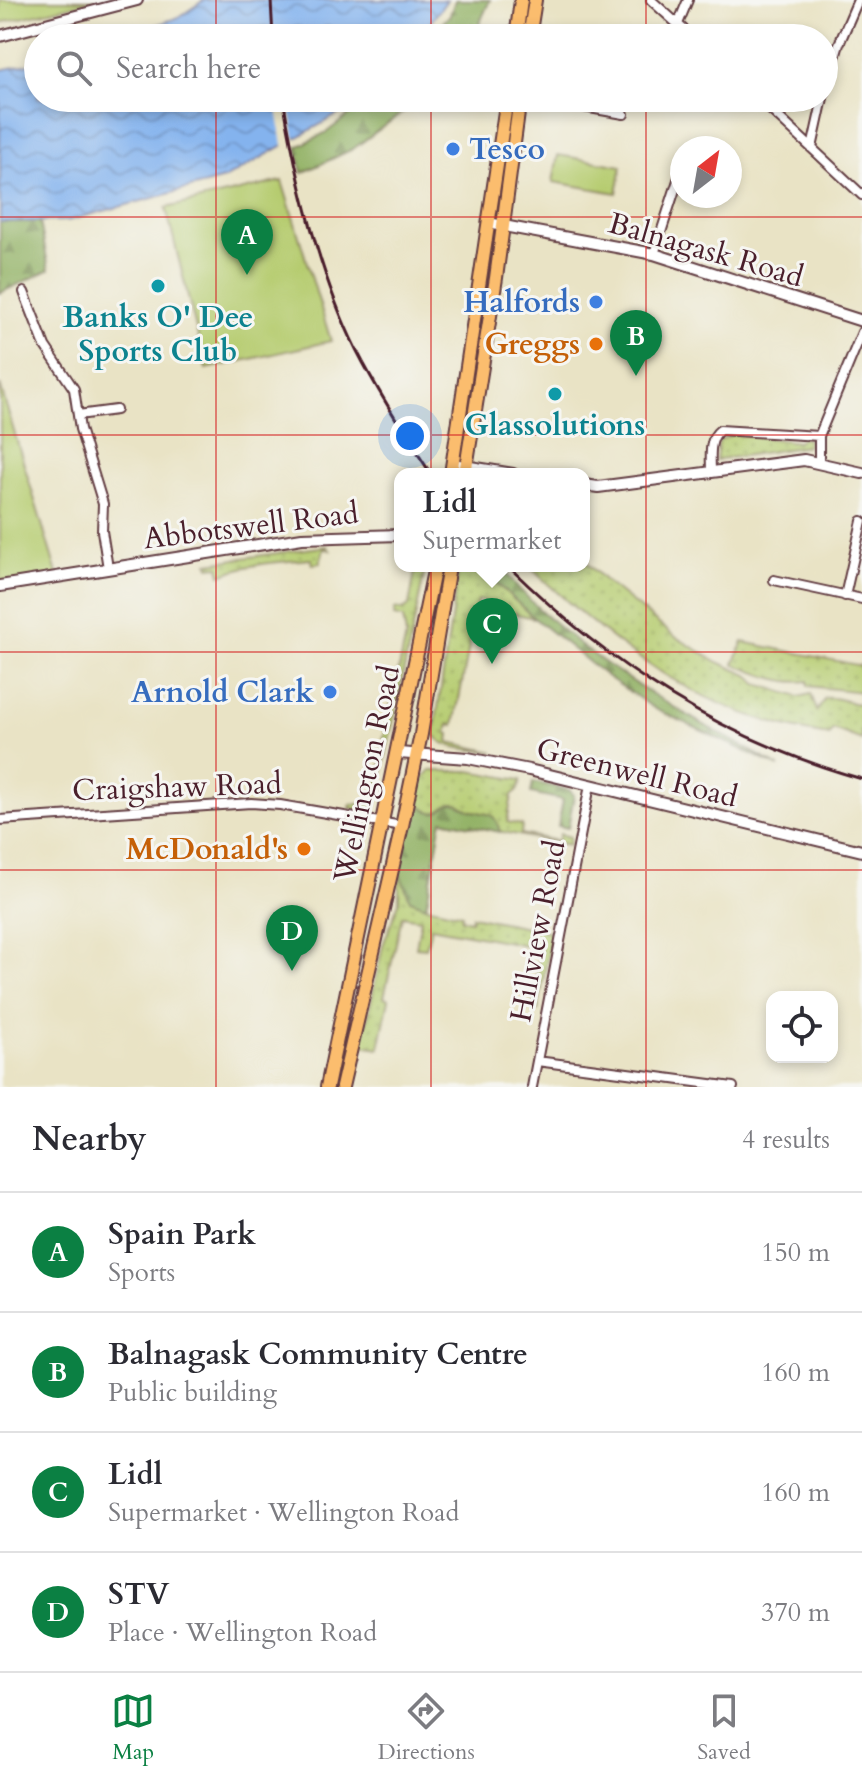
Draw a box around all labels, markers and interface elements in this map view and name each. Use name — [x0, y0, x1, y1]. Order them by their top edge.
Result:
search box — [24, 24, 838, 112]
icon: search — [52, 46, 96, 90]
text: Search here — [116, 48, 261, 89]
place label: Tesco — [469, 129, 545, 170]
north arrow — [670, 136, 742, 208]
marker: Tesco — [444, 140, 462, 158]
street label: Balnagask Road — [604, 203, 808, 297]
pin: A — [221, 209, 273, 275]
marker: Banks O' Dee Sports Club — [149, 277, 167, 295]
place label: Halfords — [463, 282, 580, 323]
marker: Halfords — [587, 293, 605, 311]
place label: Banks O' Dee Sports Club — [63, 297, 253, 372]
pin: B — [610, 310, 662, 376]
place label: Greggs — [484, 324, 580, 365]
marker: Greggs — [587, 335, 605, 353]
marker: Glassolutions — [546, 385, 564, 403]
place label: Glassolutions — [465, 405, 645, 446]
your location — [390, 416, 430, 456]
popup — [394, 468, 590, 572]
text: Lidl — [422, 482, 477, 523]
street label: Abbotswell Road — [141, 492, 361, 560]
text: Supermarket — [422, 523, 562, 558]
pin: C — [466, 598, 518, 664]
street label: Wellington Road — [324, 662, 410, 887]
place label: Arnold Clark — [131, 672, 314, 713]
marker: Arnold Clark — [321, 683, 339, 701]
street label: Greenwell Road — [532, 728, 742, 818]
street label: Craigshaw Road — [72, 763, 282, 811]
place label: McDonald's — [126, 829, 288, 870]
street label: Hillview Road — [500, 837, 576, 1025]
marker: McDonald's — [295, 840, 313, 858]
pin: D — [266, 905, 318, 971]
map controls — [766, 991, 838, 1063]
button: locate — [766, 991, 838, 1063]
text: Nearby — [32, 1116, 147, 1162]
text: 4 results — [742, 1122, 830, 1157]
text: Spain Park — [108, 1214, 256, 1255]
text: A — [48, 1235, 68, 1270]
text: 150 m — [761, 1235, 830, 1270]
text: Sports — [108, 1255, 175, 1290]
text: Balnagask Community Centre — [108, 1334, 528, 1375]
text: B — [49, 1355, 67, 1390]
text: 160 m — [761, 1355, 830, 1390]
text: Public building — [108, 1375, 277, 1410]
text: Lidl — [108, 1454, 162, 1495]
text: C — [48, 1475, 68, 1510]
text: 160 m — [761, 1475, 830, 1510]
text: Supermarket · Wellington Road — [108, 1495, 459, 1530]
text: STV — [108, 1574, 169, 1615]
text: D — [47, 1595, 69, 1630]
text: 370 m — [761, 1595, 830, 1630]
text: Place · Wellington Road — [108, 1615, 377, 1650]
tab: Map — [111, 1689, 155, 1767]
tab: Directions — [378, 1689, 475, 1767]
tab: Saved — [697, 1689, 751, 1767]

